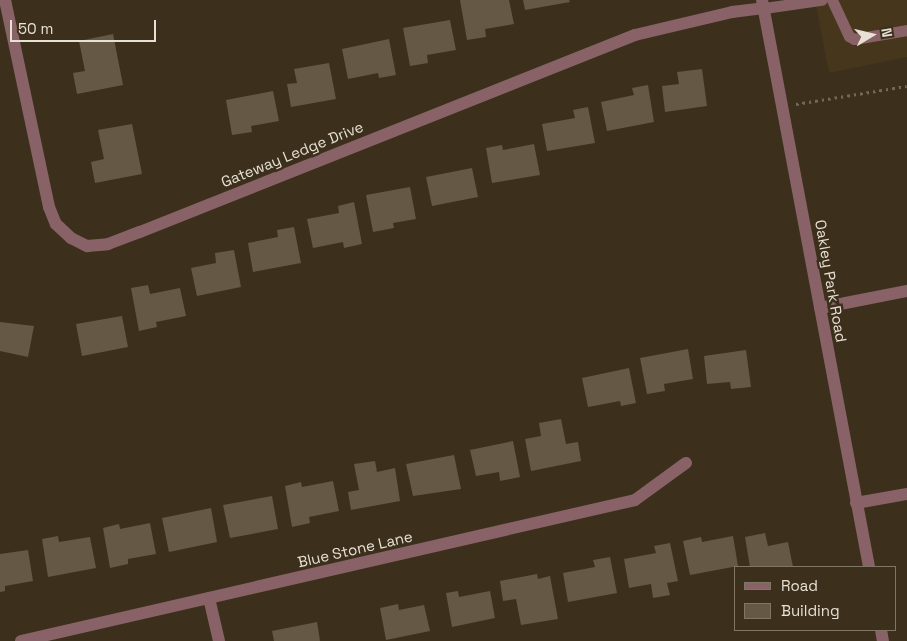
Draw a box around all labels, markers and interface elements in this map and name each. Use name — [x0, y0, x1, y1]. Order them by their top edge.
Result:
scale bar — [12, 10, 159, 42]
north arrow — [847, 10, 897, 60]
text: 50 m — [18, 19, 53, 38]
text: N — [877, 27, 896, 39]
street label: Gateway Ledge Drive — [218, 117, 366, 191]
street label: Oakley Park Road — [811, 218, 851, 344]
street label: Blue Stone Lane — [296, 527, 414, 571]
legend — [734, 566, 897, 631]
text: Road — [781, 576, 818, 595]
text: Building — [781, 601, 840, 620]

